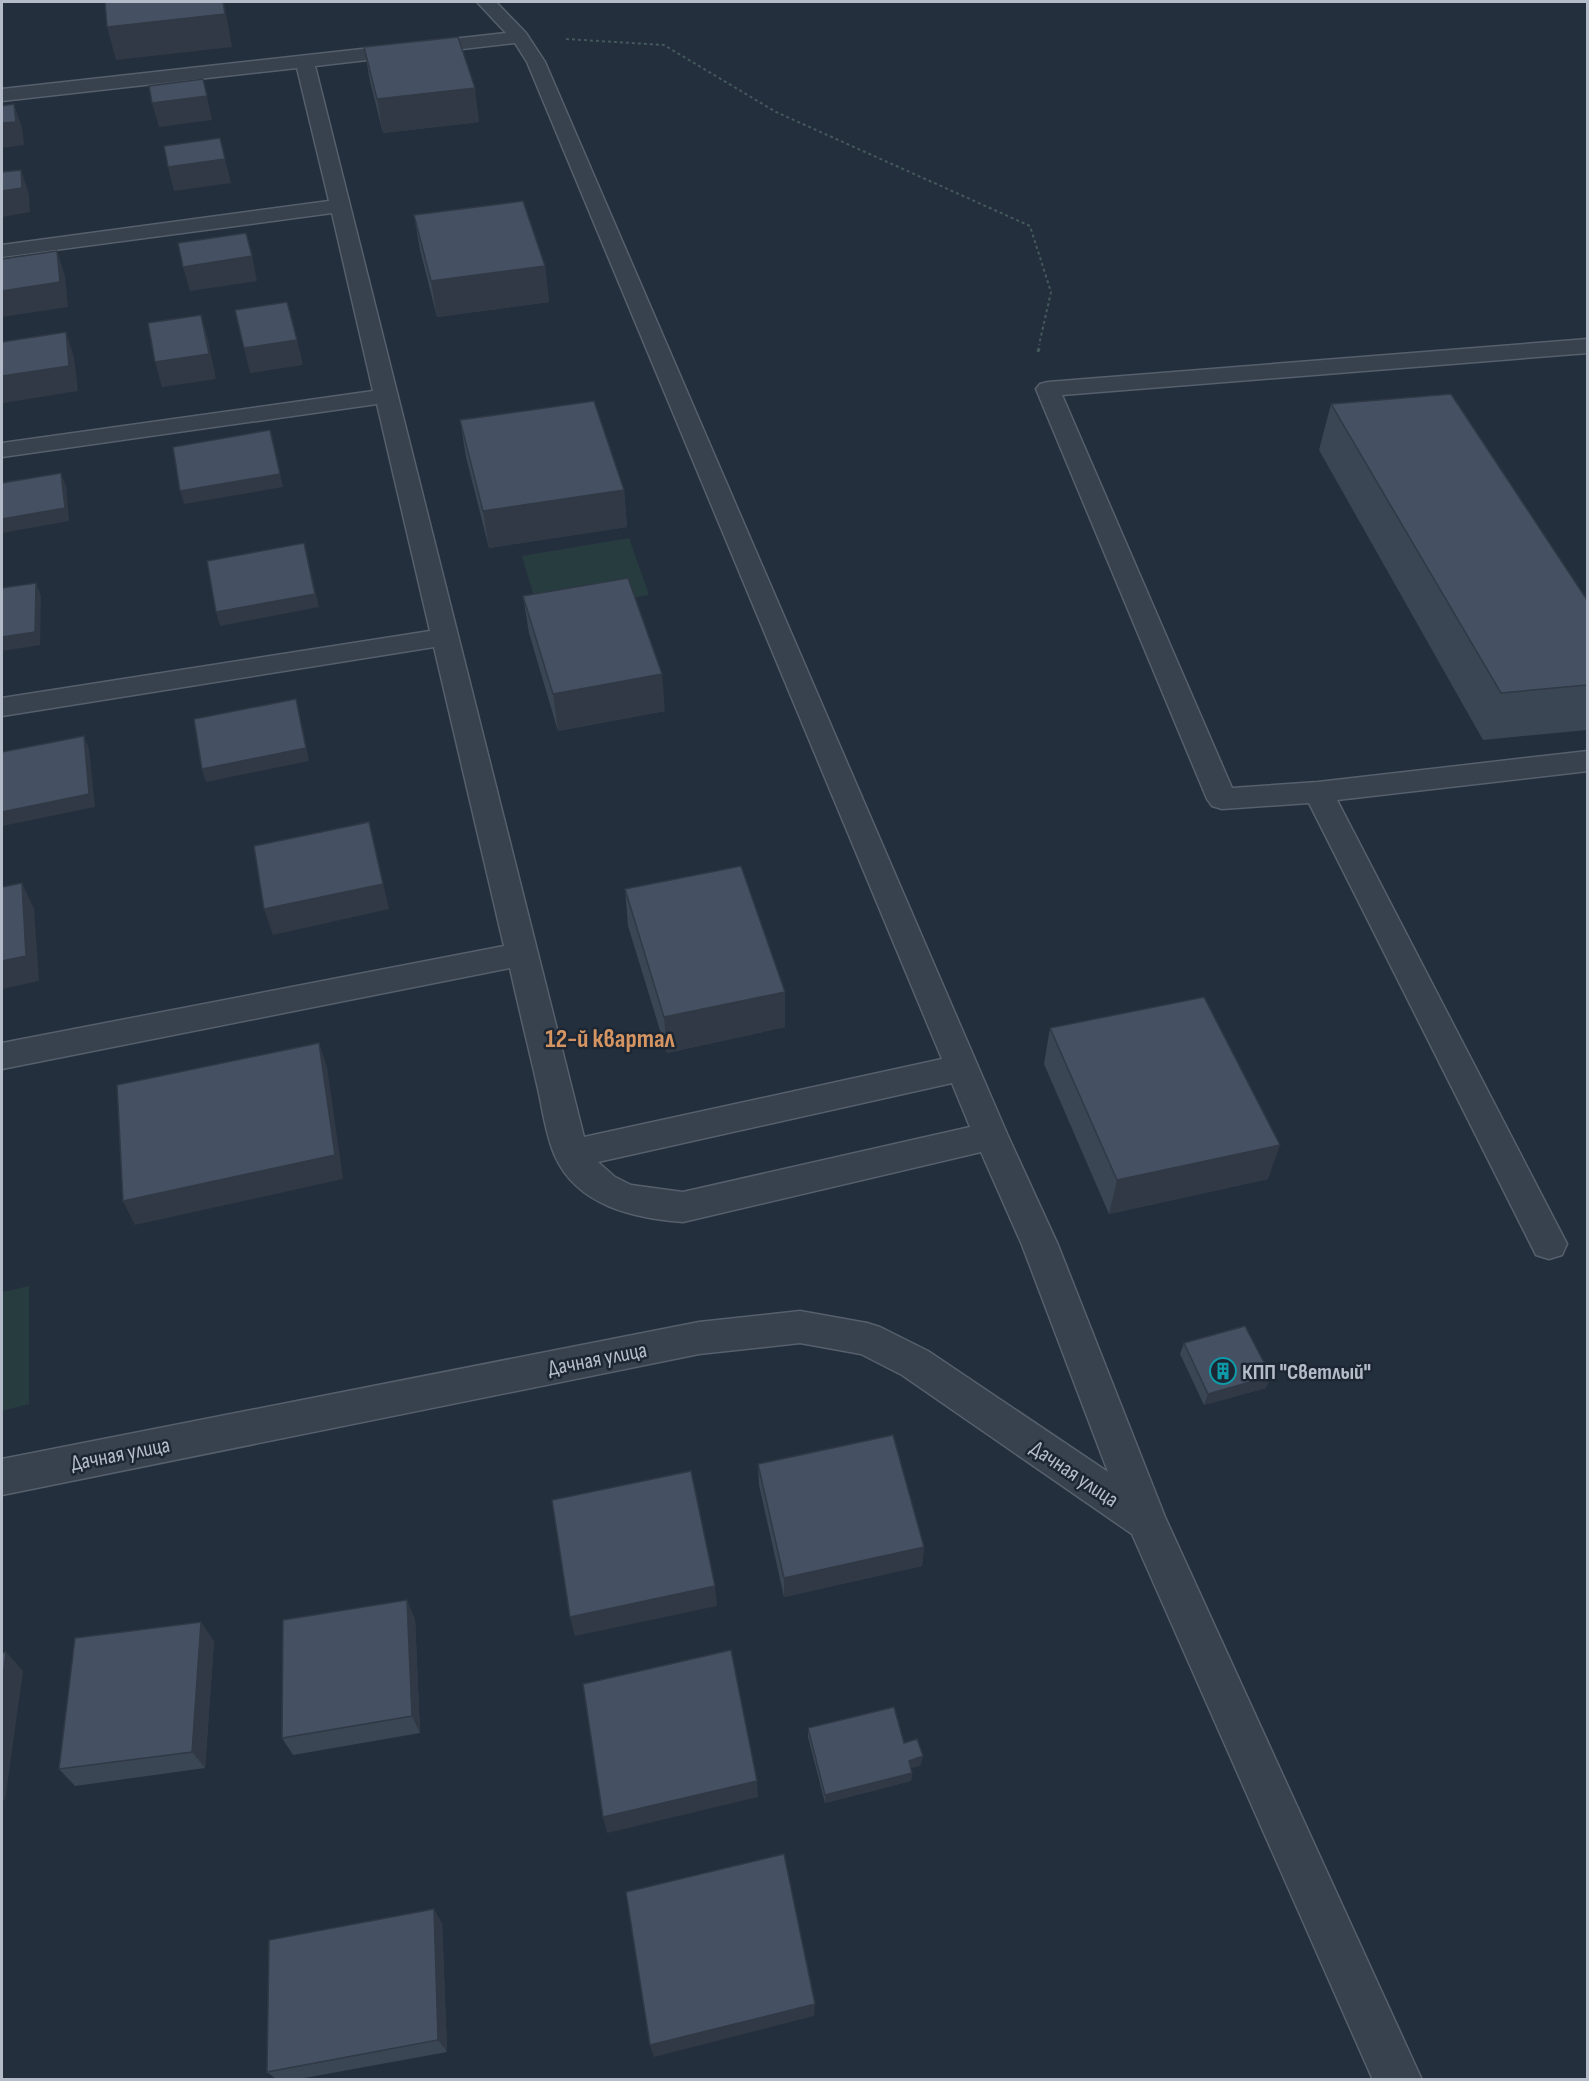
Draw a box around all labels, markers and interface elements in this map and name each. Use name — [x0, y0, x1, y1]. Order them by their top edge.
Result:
district label: 12-й квартал — [545, 1024, 676, 1055]
street label: Дачная улица — [545, 1337, 649, 1382]
building icon: КПП "Светлый" — [1208, 1356, 1238, 1386]
place label: КПП "Светлый" — [1242, 1359, 1371, 1386]
street label: Дачная улица — [68, 1432, 172, 1477]
street label: Дачная улица — [1025, 1435, 1123, 1514]

